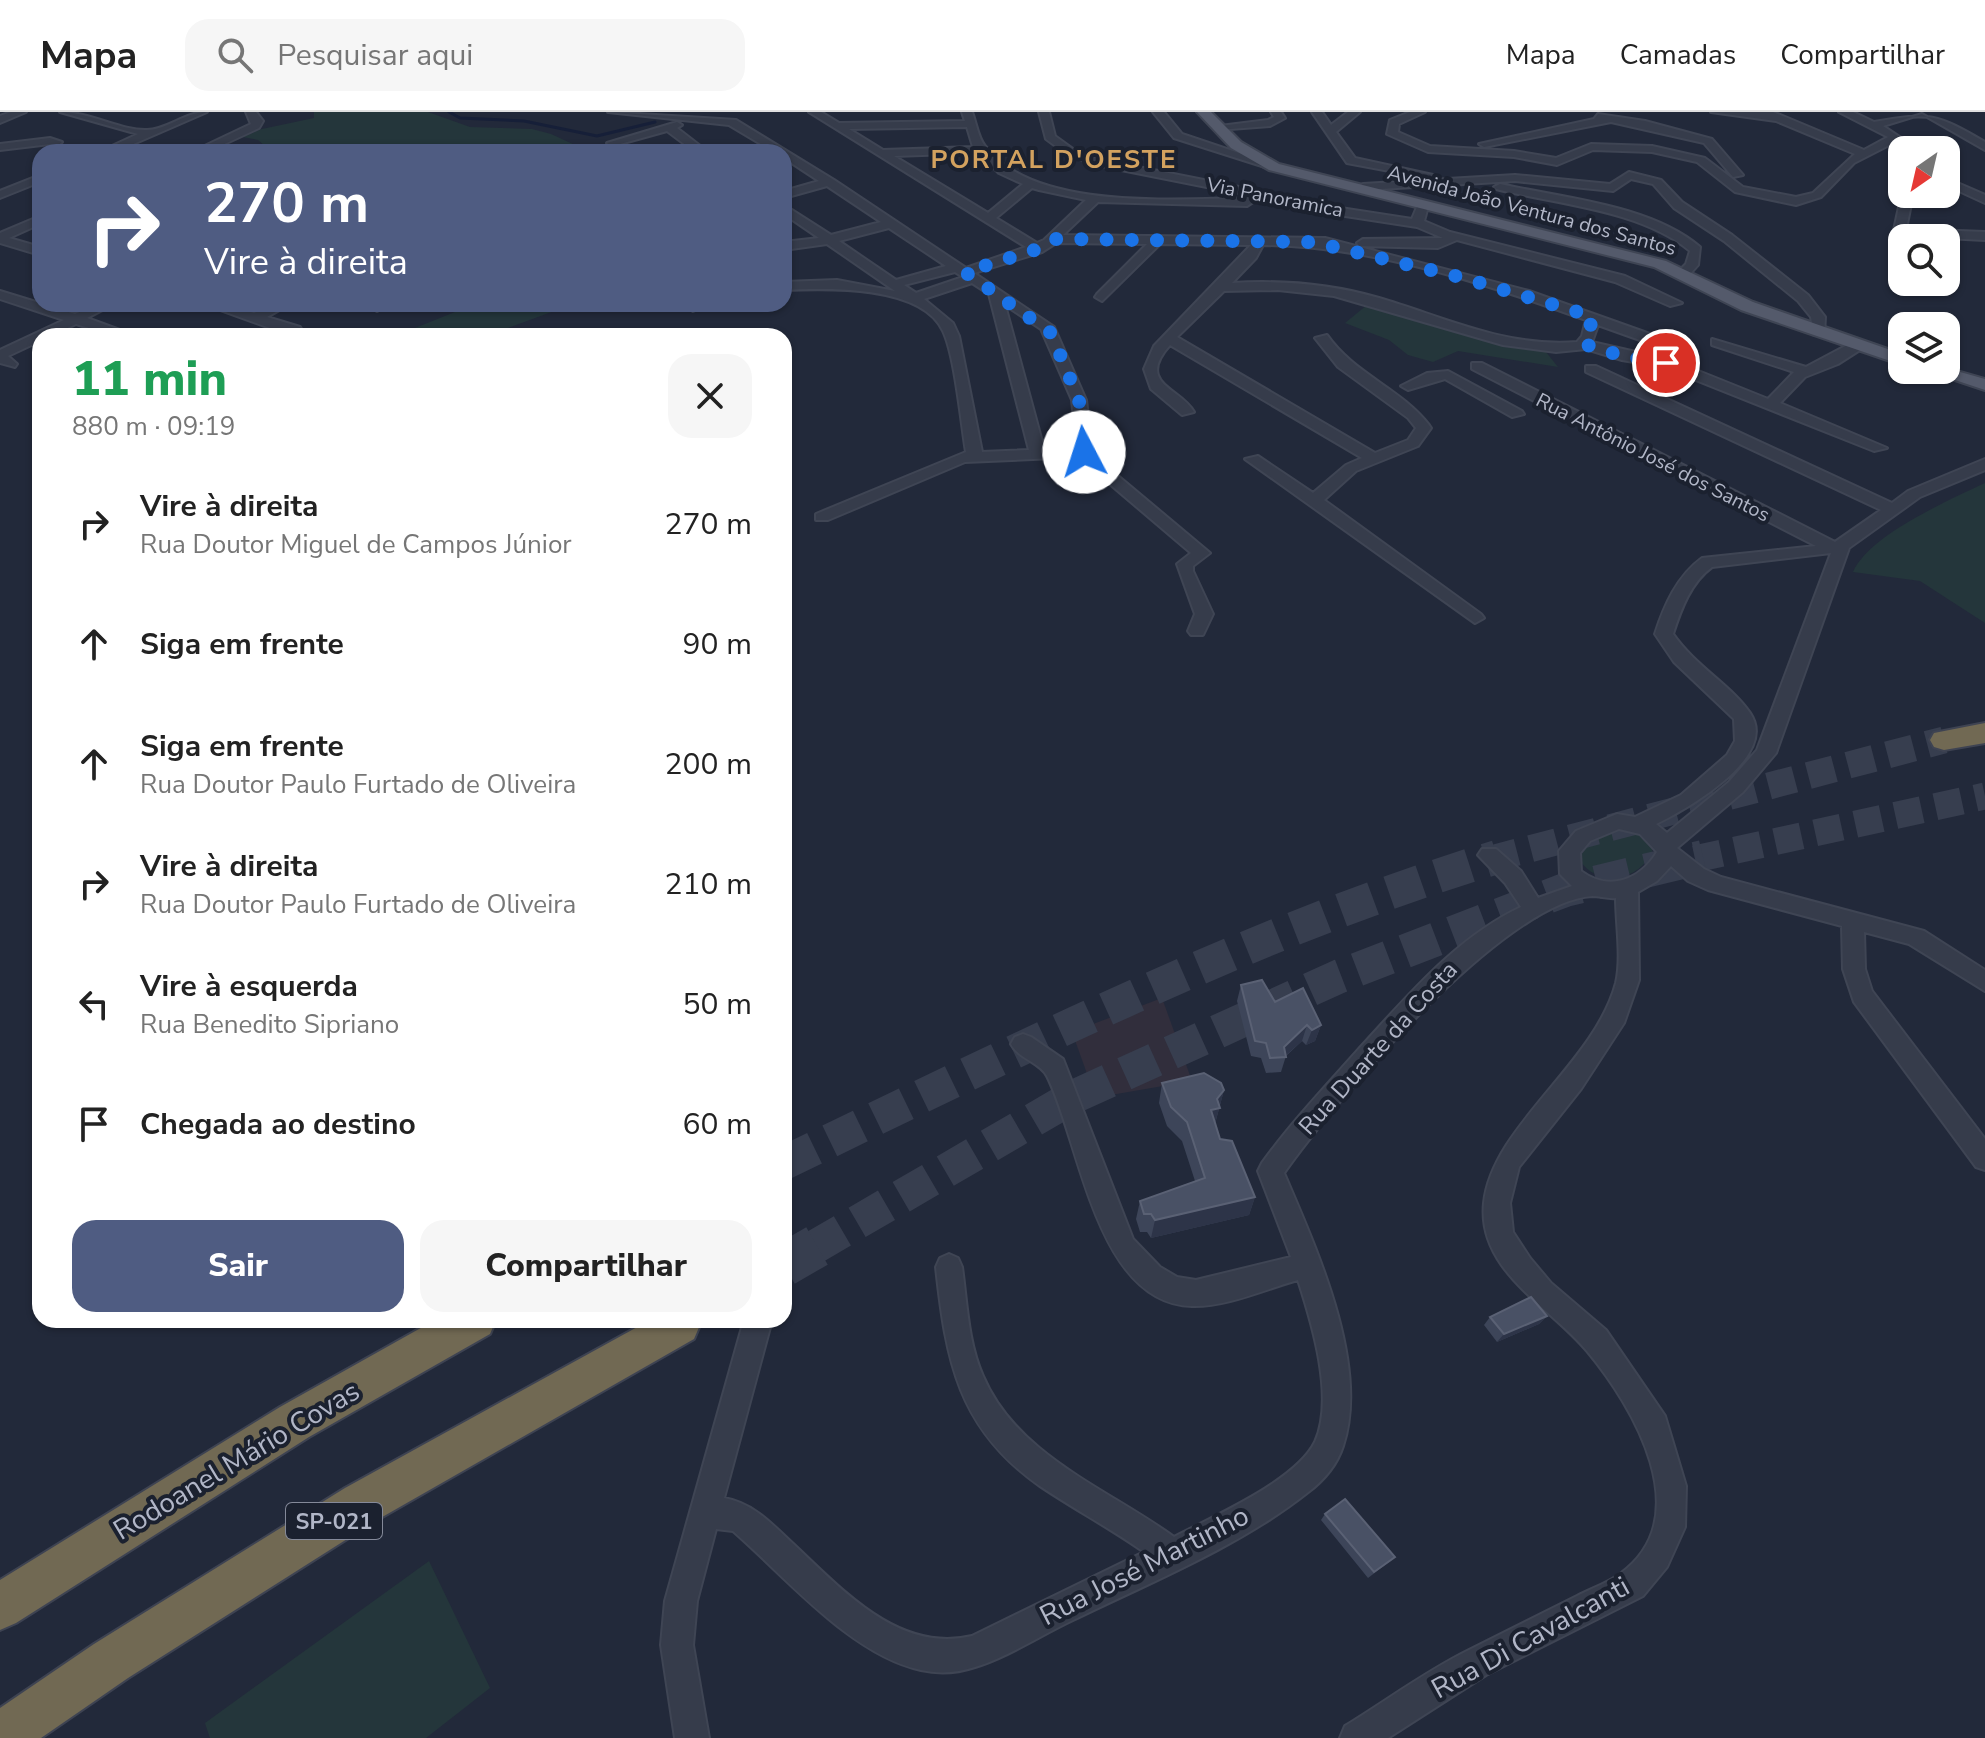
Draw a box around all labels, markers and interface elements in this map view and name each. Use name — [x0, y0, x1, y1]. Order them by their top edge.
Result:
search box — [185, 19, 745, 91]
text: Mapa — [40, 30, 137, 81]
icon: search — [213, 33, 257, 77]
text: Pesquisar aqui — [277, 35, 473, 76]
text: Mapa — [1506, 36, 1576, 74]
text: Camadas — [1620, 36, 1736, 74]
text: Compartilhar — [1780, 36, 1945, 74]
north arrow — [1888, 136, 1960, 208]
map controls — [1888, 136, 1960, 384]
district label: PORTAL D'OESTE — [930, 142, 1178, 177]
street label: Avenida João Ventura dos Santos — [1385, 159, 1679, 262]
text: 270 m — [204, 165, 369, 242]
street label: Via Panoramica — [1203, 171, 1346, 224]
icon: right — [72, 176, 176, 280]
button: search — [1888, 224, 1960, 296]
text: Vire à direita — [204, 238, 408, 287]
button: layers — [1888, 312, 1960, 384]
pin — [1632, 329, 1700, 397]
icon: arrive — [1644, 341, 1688, 385]
text: 11 min — [72, 346, 227, 412]
button: close — [668, 354, 752, 438]
street label: Rua Antônio José dos Santos — [1531, 387, 1774, 528]
text: 880 m · 09:19 — [72, 409, 235, 444]
position arrow — [1042, 410, 1126, 494]
text: Vire à direita — [140, 486, 318, 527]
icon: right — [72, 502, 116, 546]
text: 270 m — [665, 504, 752, 545]
text: Rua Doutor Miguel de Campos Júnior — [140, 527, 572, 562]
icon: ahead — [72, 622, 116, 666]
text: Siga em frente — [140, 624, 344, 665]
text: 90 m — [683, 624, 752, 665]
text: Siga em frente — [140, 726, 344, 767]
icon: ahead — [72, 742, 116, 786]
text: 200 m — [665, 744, 752, 785]
text: Rua Doutor Paulo Furtado de Oliveira — [140, 767, 576, 802]
text: Vire à direita — [140, 846, 318, 887]
icon: right — [72, 862, 116, 906]
text: 210 m — [665, 864, 752, 905]
text: Rua Doutor Paulo Furtado de Oliveira — [140, 887, 576, 922]
street label: Rua Duarte da Costa — [1292, 954, 1464, 1142]
text: Vire à esquerda — [140, 966, 358, 1007]
icon: left — [72, 982, 116, 1026]
text: 50 m — [683, 984, 752, 1025]
text: Rua Benedito Sipriano — [140, 1007, 399, 1042]
icon: arrive — [72, 1102, 116, 1146]
text: Chegada ao destino — [140, 1104, 416, 1145]
text: 60 m — [683, 1104, 752, 1145]
button: Sair — [72, 1220, 404, 1312]
button: Compartilhar — [420, 1220, 752, 1312]
street label: Rodoanel Mário Covas — [106, 1372, 367, 1549]
street label: Rua José Martinho — [1033, 1497, 1256, 1635]
road number: SP-021 — [286, 1503, 382, 1539]
street label: Rua Di Cavalcanti — [1425, 1568, 1636, 1708]

